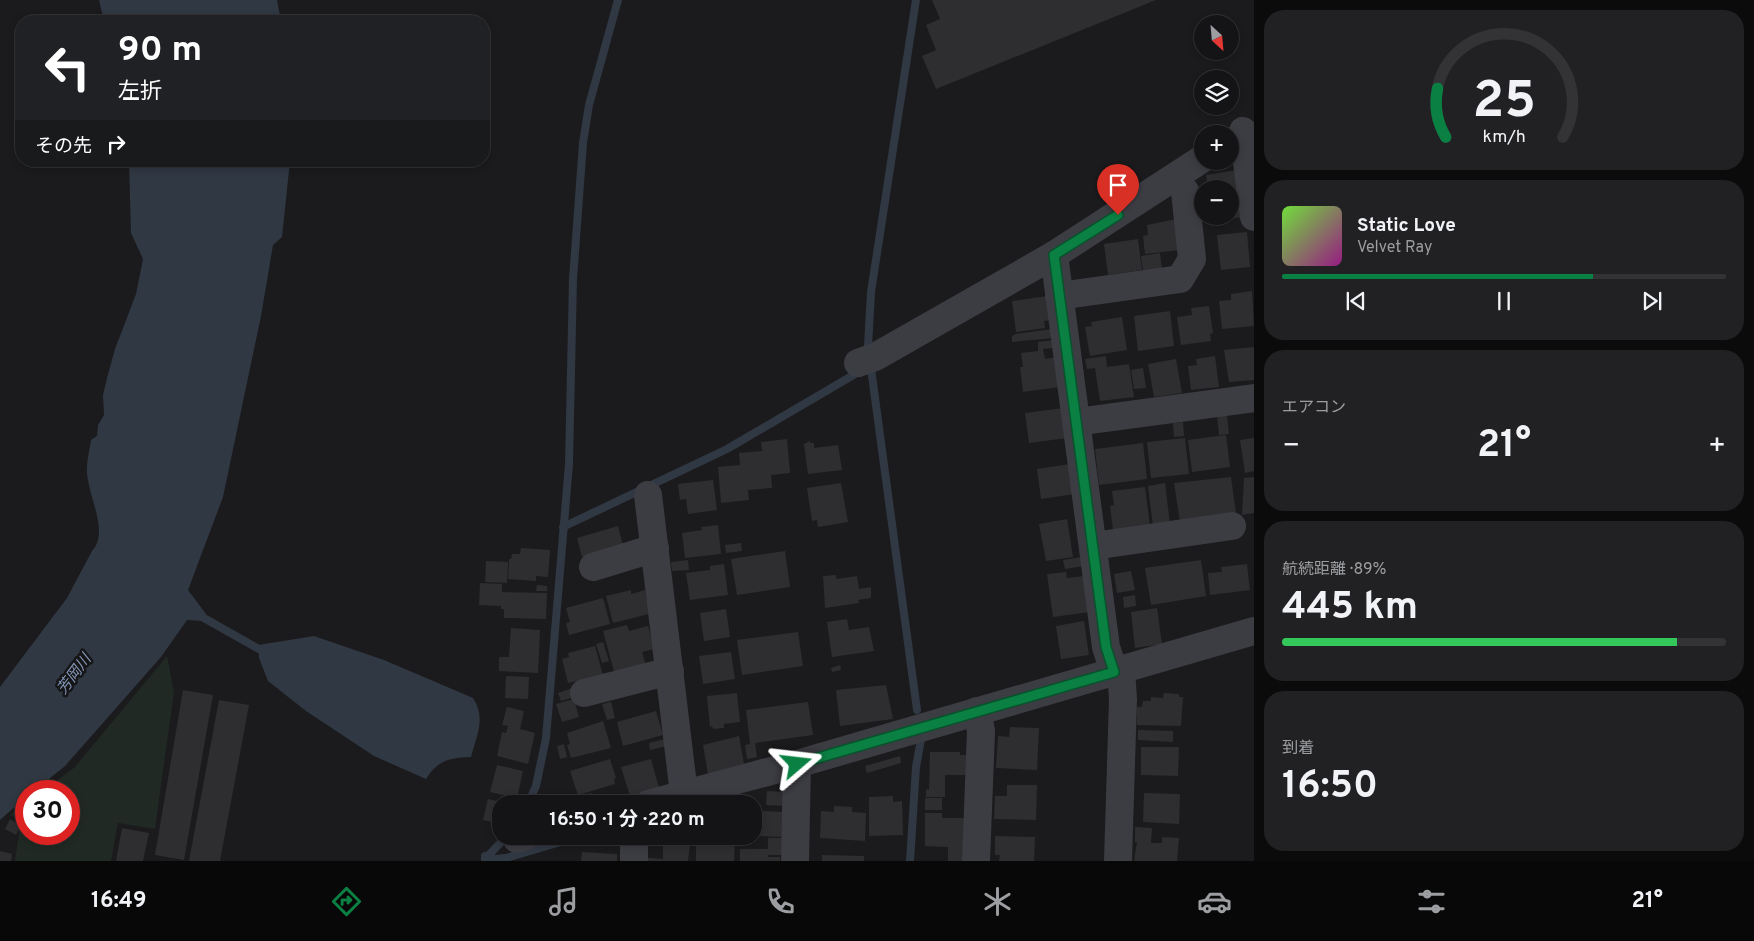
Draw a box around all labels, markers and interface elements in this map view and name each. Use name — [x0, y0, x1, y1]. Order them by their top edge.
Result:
north arrow — [1194, 15, 1239, 60]
map controls — [1194, 15, 1239, 225]
text: 90 m — [118, 29, 202, 73]
icon: left — [35, 35, 100, 100]
button: layers — [1194, 70, 1239, 115]
text: 25 — [1472, 70, 1536, 136]
text: 左折 — [118, 79, 162, 106]
button: + — [1194, 125, 1239, 170]
text: km/h — [1482, 126, 1526, 149]
icon: right — [102, 130, 130, 158]
text: その先 — [35, 135, 92, 159]
pin — [1097, 164, 1139, 215]
icon: arrive — [1104, 171, 1132, 199]
button: − — [1194, 180, 1239, 225]
text: Static Love — [1357, 214, 1456, 238]
text: Velvet Ray — [1357, 238, 1432, 258]
icon: previous — [1342, 287, 1370, 315]
icon: pause — [1490, 287, 1518, 315]
icon: next — [1638, 287, 1666, 315]
text: エアコン — [1282, 398, 1346, 418]
text: 21° — [1477, 422, 1531, 471]
text: − — [1282, 429, 1300, 465]
text: + — [1708, 429, 1726, 465]
text: 航続距離 · 89% — [1282, 560, 1386, 580]
text: 445 km — [1282, 584, 1418, 633]
water label: 芳岡川 — [54, 650, 97, 699]
position arrow — [770, 737, 822, 789]
text: 到着 — [1282, 739, 1314, 759]
text: 16:50 — [1282, 763, 1378, 812]
speed limit sign: 30 — [15, 780, 80, 845]
text: 16:50 · 1 分 · 220 m — [549, 808, 705, 832]
icon: directions — [329, 884, 364, 919]
icon: music — [546, 884, 581, 919]
icon: phone — [763, 884, 798, 919]
icon: climate — [980, 884, 1015, 919]
icon: car — [1197, 884, 1232, 919]
icon: filters — [1414, 884, 1449, 919]
text: 16:49 — [91, 888, 146, 915]
text: 21° — [1632, 888, 1663, 915]

